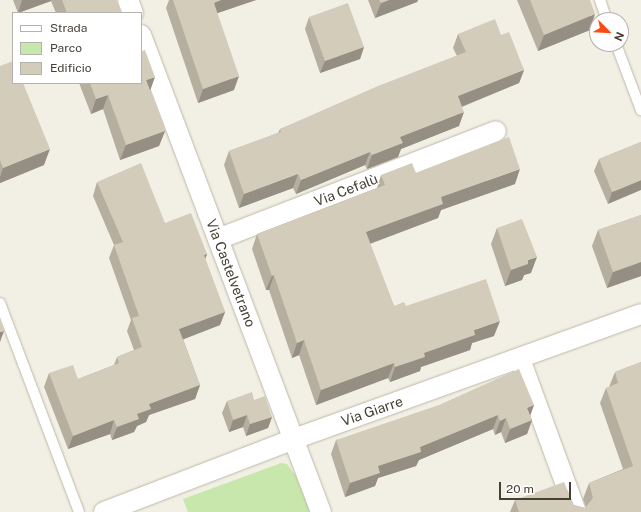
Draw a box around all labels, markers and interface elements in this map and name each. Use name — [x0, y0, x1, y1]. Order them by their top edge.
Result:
legend — [12, 12, 142, 84]
north arrow — [589, 12, 629, 52]
text: Strada — [50, 21, 87, 35]
text: N — [612, 30, 626, 43]
text: Parco — [50, 41, 82, 55]
text: Edificio — [50, 61, 92, 75]
street label: Via Cefalù — [312, 170, 380, 210]
street label: Via Castelvetrano — [203, 217, 259, 329]
street label: Via Giarre — [339, 393, 405, 429]
scale bar — [501, 474, 573, 500]
text: 20 m — [506, 482, 534, 496]

